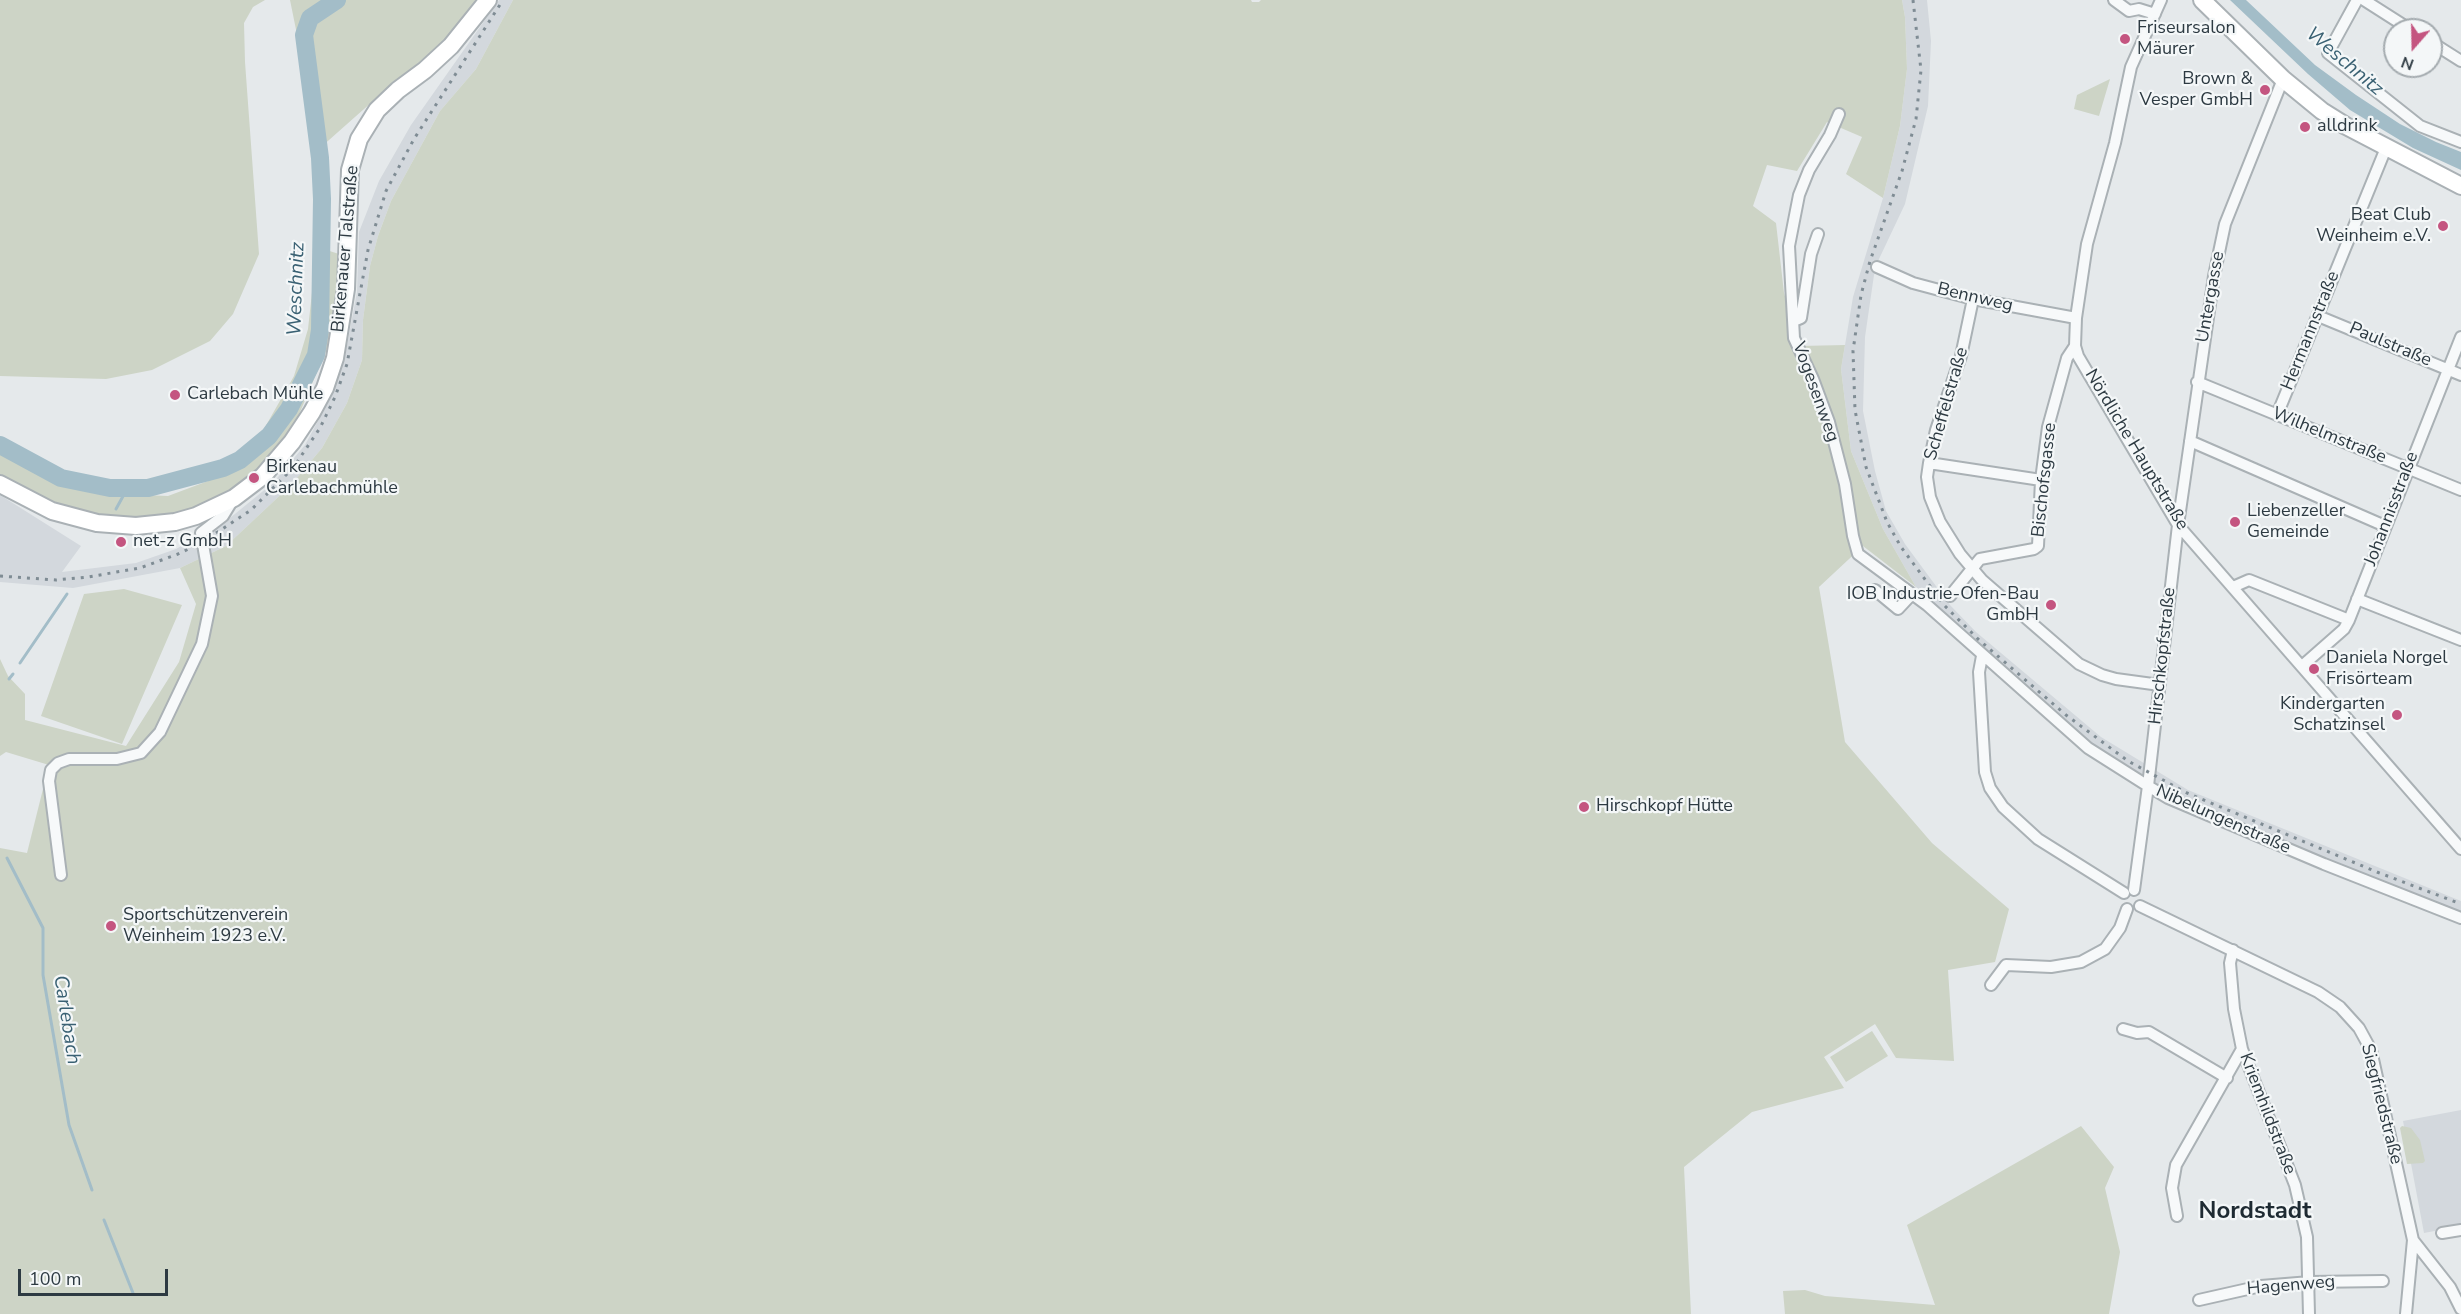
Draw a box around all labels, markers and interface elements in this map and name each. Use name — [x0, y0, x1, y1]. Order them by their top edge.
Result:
place label: Friseursalon Mäurer — [2137, 18, 2236, 60]
north arrow — [2383, 18, 2443, 78]
water label: Weschnitz — [2300, 23, 2388, 101]
marker: Friseursalon Mäurer — [2118, 32, 2132, 46]
text: N — [2398, 51, 2417, 75]
place label: Brown & Vesper GmbH — [2140, 69, 2253, 112]
marker: Brown & Vesper GmbH — [2258, 83, 2272, 97]
place label: alldrink — [2317, 116, 2377, 138]
marker: alldrink — [2298, 120, 2312, 134]
street label: Birkenauer Talstraße — [328, 165, 364, 333]
place label: Beat Club Weinheim e.V. — [2316, 205, 2431, 248]
marker: Beat Club Weinheim e.V. — [2436, 219, 2450, 233]
water label: Weschnitz — [283, 242, 311, 336]
street label: Untergasse — [2192, 250, 2230, 344]
street label: Hermannstraße — [2277, 268, 2345, 394]
street label: Bennweg — [1935, 279, 2015, 317]
street label: Paulstraße — [2346, 318, 2434, 372]
street label: Vogesenweg — [1787, 339, 1843, 445]
street label: Scheffelstraße — [1921, 345, 1973, 463]
street label: Nördliche Hauptstraße — [2079, 366, 2193, 534]
place label: Carlebach Mühle — [187, 384, 323, 406]
marker: Carlebach Mühle — [168, 388, 182, 402]
street label: Wilhelmstraße — [2269, 403, 2389, 469]
street label: Bischofsgasse — [2028, 422, 2062, 538]
street label: Johannisstraße — [2360, 449, 2424, 569]
place label: Birkenau Carlebachmühle — [266, 457, 398, 500]
marker: Birkenau Carlebachmühle — [247, 471, 261, 485]
place label: Liebenzeller Gemeinde — [2247, 501, 2345, 544]
marker: Liebenzeller Gemeinde — [2228, 515, 2242, 529]
place label: net-z GmbH — [133, 531, 232, 553]
marker: net-z GmbH — [114, 535, 128, 549]
place label: IOB Industrie-Ofen-Bau GmbH — [1847, 584, 2039, 626]
street label: Hirschkopfstraße — [2145, 586, 2181, 726]
marker: IOB Industrie-Ofen-Bau GmbH — [2044, 598, 2058, 612]
place label: Daniela Norgel Frisörteam — [2326, 648, 2447, 690]
marker: Daniela Norgel Frisörteam — [2307, 662, 2321, 676]
place label: Kindergarten Schatzinsel — [2280, 694, 2385, 736]
marker: Kindergarten Schatzinsel — [2390, 708, 2404, 722]
street label: Nibelungenstraße — [2152, 781, 2294, 859]
place label: Hirschkopf Hütte — [1596, 796, 1733, 818]
marker: Hirschkopf Hütte — [1577, 800, 1591, 814]
place label: Sportschützenverein Weinheim 1923 e.V. — [123, 905, 288, 948]
marker: Sportschützenverein Weinheim 1923 e.V. — [104, 919, 118, 933]
water label: Carlebach — [47, 974, 85, 1066]
street label: Siegfriedstraße — [2356, 1041, 2406, 1167]
street label: Kriemhildstraße — [2234, 1050, 2300, 1178]
district label: Nordstadt — [2199, 1198, 2311, 1226]
scale bar — [21, 1257, 171, 1295]
text: 100 m — [29, 1267, 81, 1291]
street label: Hagenweg — [2246, 1271, 2336, 1301]

